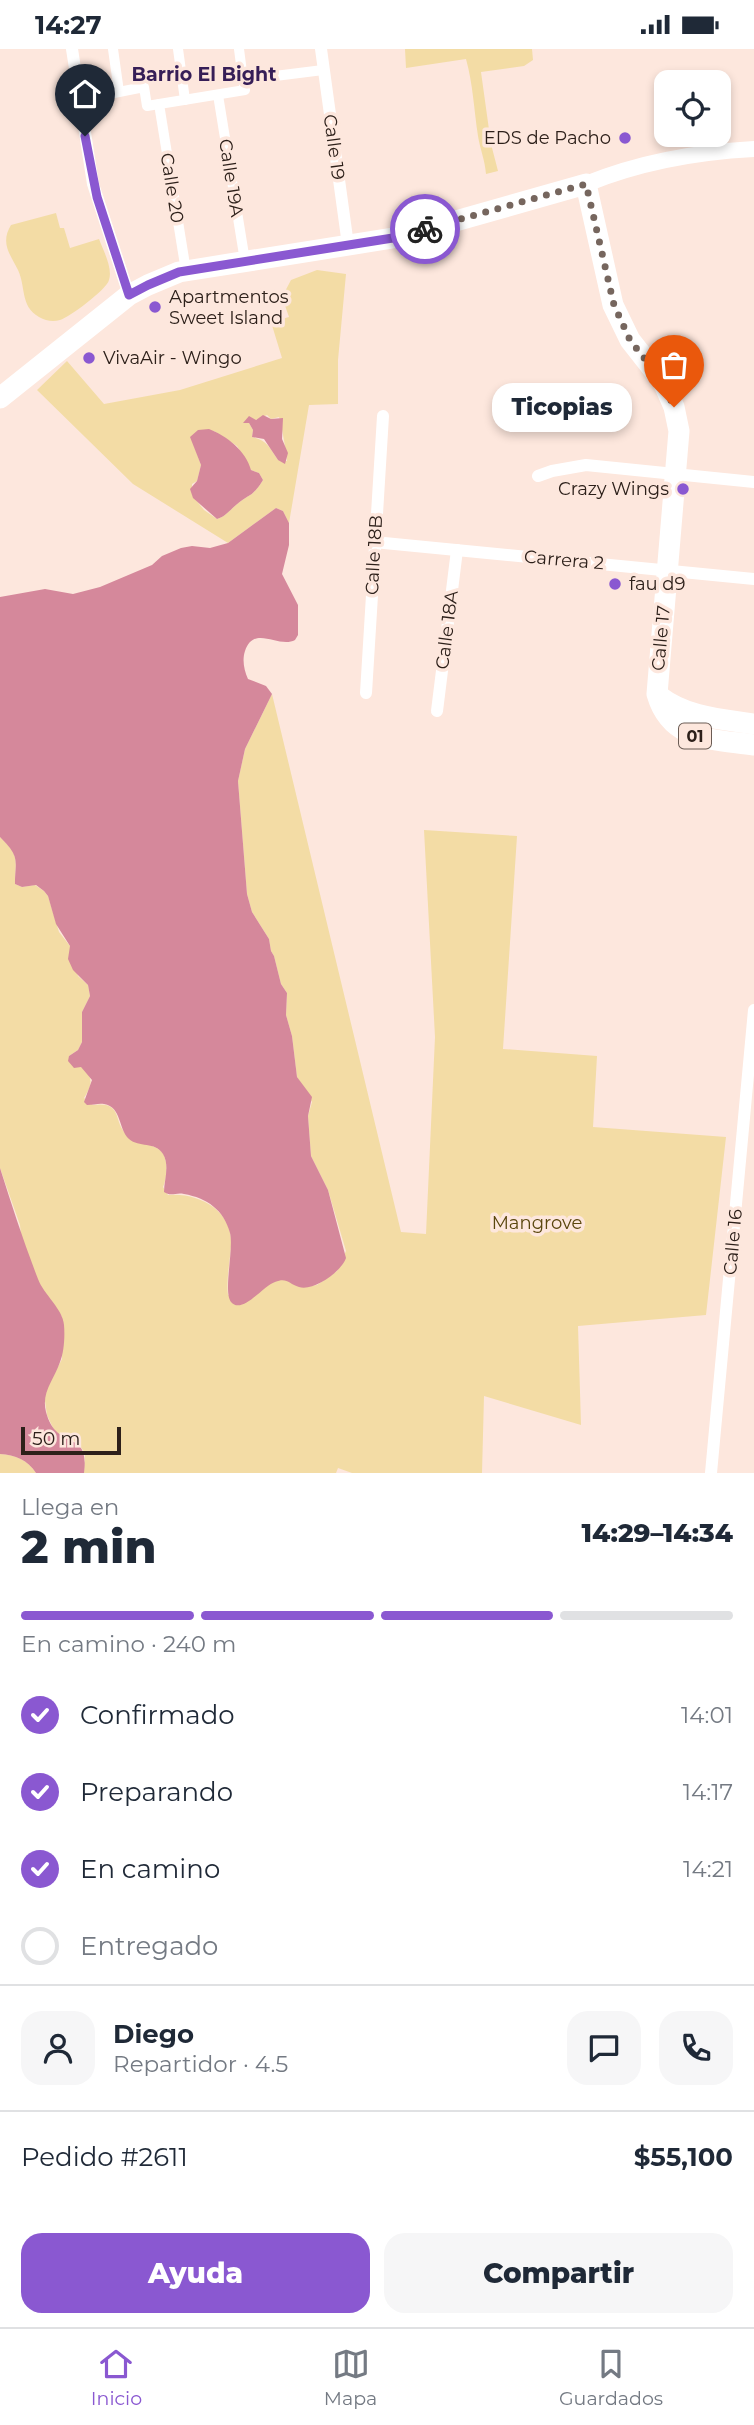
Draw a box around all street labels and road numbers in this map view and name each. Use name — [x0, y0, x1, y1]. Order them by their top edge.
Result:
street label: Calle 19 — [319, 113, 349, 181]
street label: Calle 19A — [214, 137, 248, 219]
street label: Calle 20 — [156, 151, 188, 225]
street label: Calle 18B — [361, 514, 387, 596]
street label: Carrera 2 — [523, 546, 605, 574]
street label: Calle 18A — [431, 589, 463, 671]
street label: Calle 17 — [647, 604, 675, 672]
road number: 01 — [679, 723, 711, 749]
street label: Calle 16 — [719, 1208, 747, 1276]

